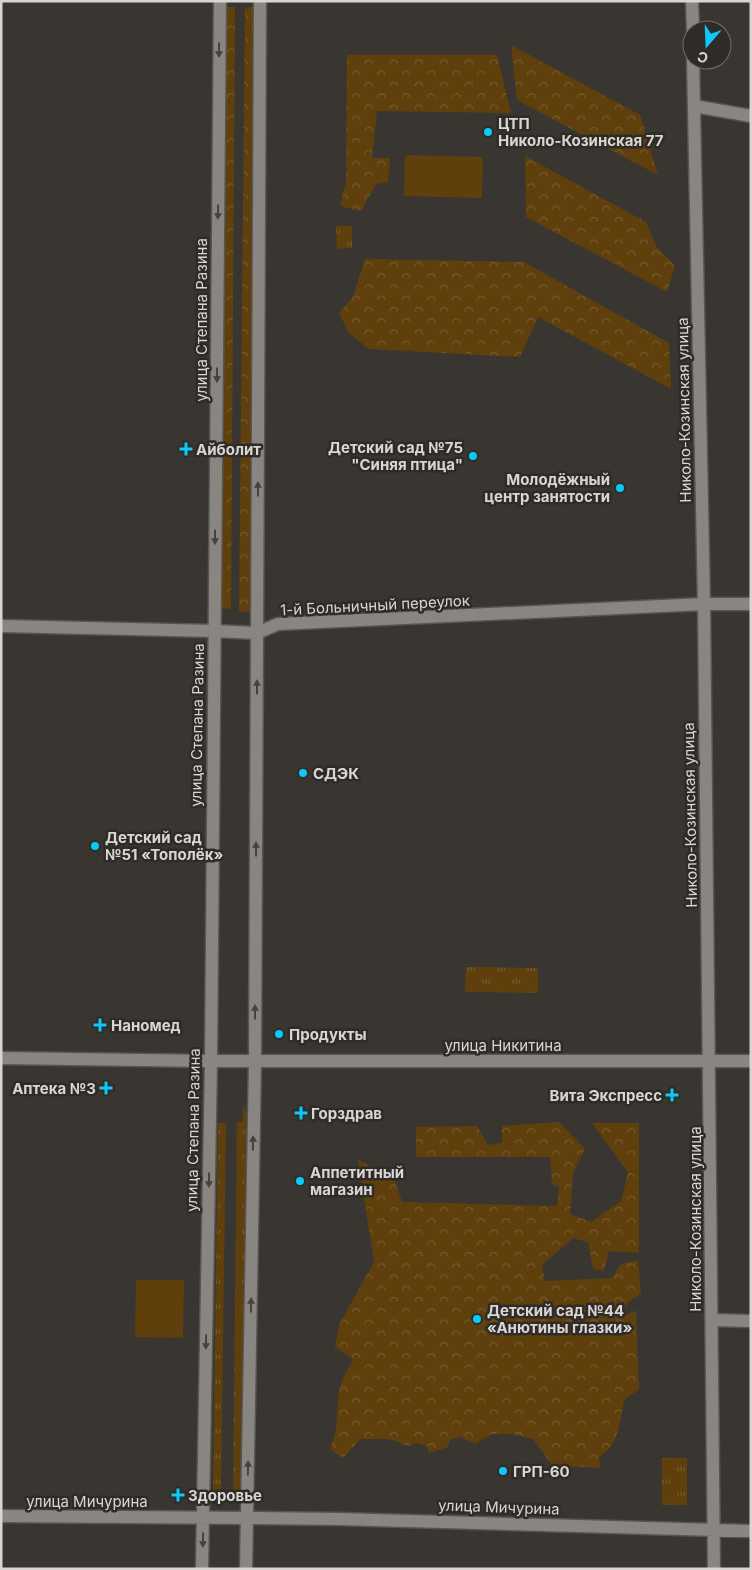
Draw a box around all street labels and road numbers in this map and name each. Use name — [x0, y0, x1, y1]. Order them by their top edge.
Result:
street label: улица Степана Разина — [192, 238, 211, 402]
street label: Николо-Козинская улица — [673, 317, 695, 503]
street label: 1-й Больничный переулок — [280, 591, 470, 619]
street label: улица Степана Разина — [186, 643, 208, 807]
street label: Николо-Козинская улица — [679, 722, 701, 908]
street label: улица Никитина — [444, 1036, 562, 1055]
street label: улица Степана Разина — [182, 1048, 204, 1212]
street label: Николо-Козинская улица — [686, 1126, 705, 1312]
street label: улица Мичурина — [26, 1492, 148, 1511]
street label: улица Мичурина — [438, 1495, 560, 1519]

